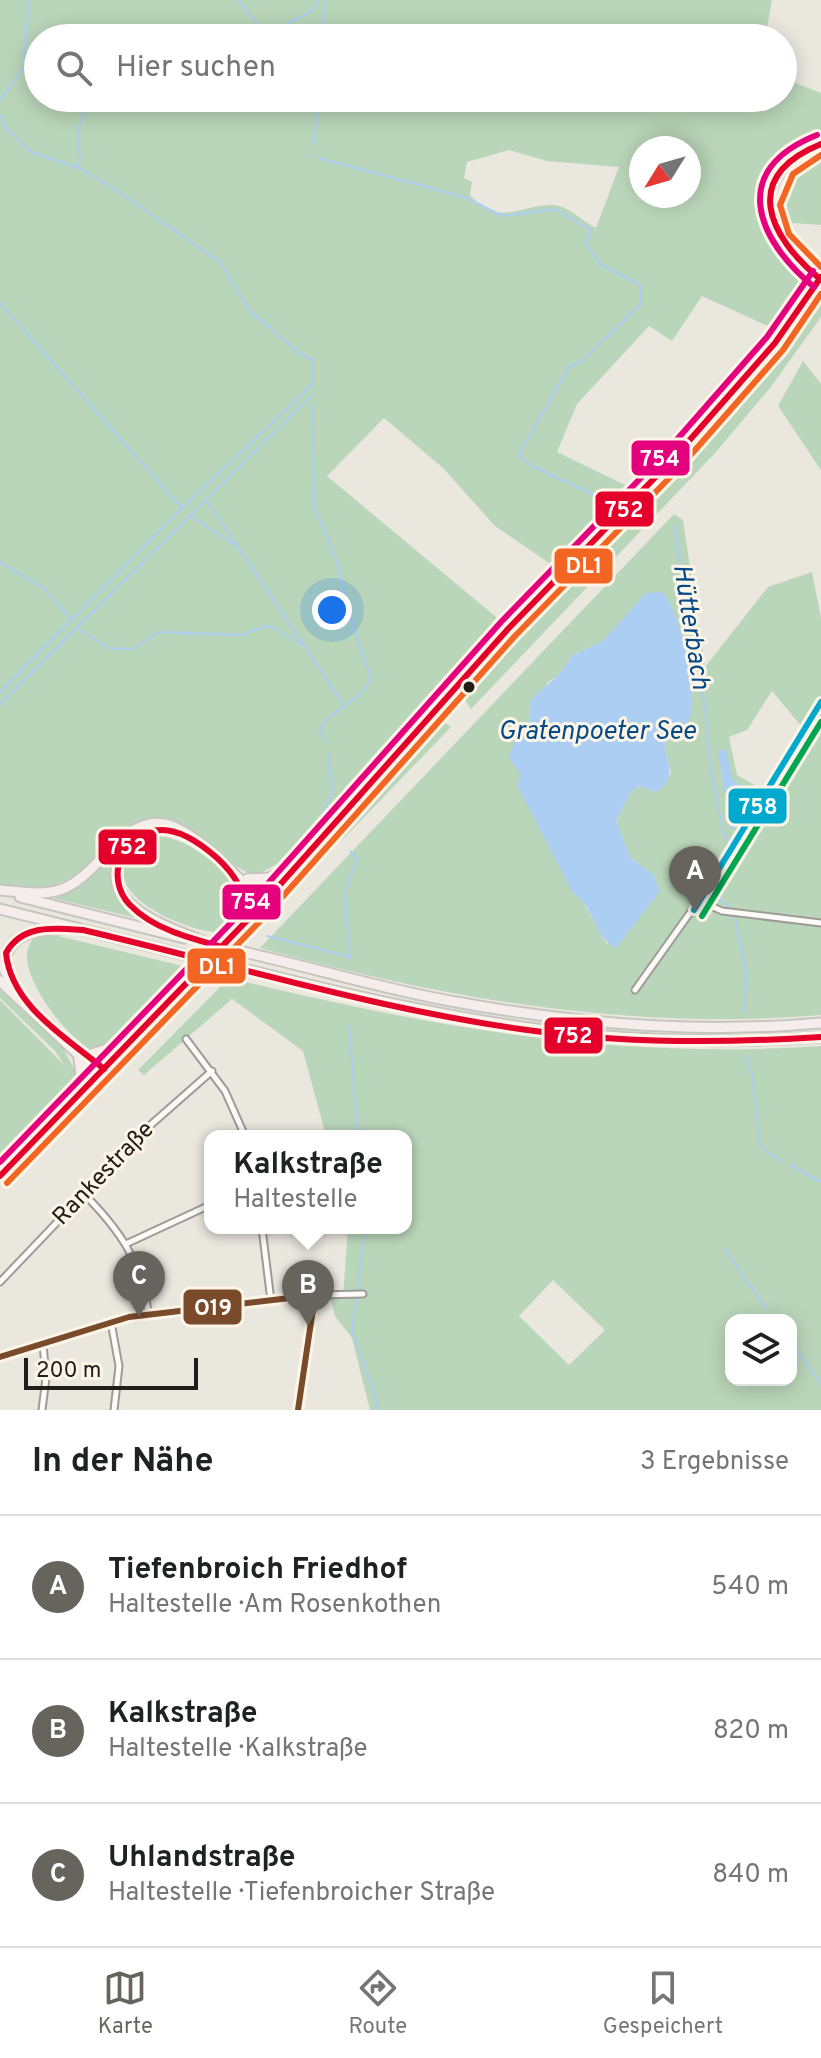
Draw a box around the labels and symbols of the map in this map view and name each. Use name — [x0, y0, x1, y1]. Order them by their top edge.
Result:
north arrow — [629, 136, 701, 208]
line badge: 754 — [630, 439, 691, 477]
text: 754 — [640, 447, 680, 474]
line badge: 752 — [594, 490, 655, 528]
text: 752 — [605, 498, 643, 525]
line badge: DL1 — [553, 547, 614, 585]
text: DL1 — [566, 554, 602, 581]
water label: Hütterbach — [664, 562, 716, 692]
your location — [312, 590, 352, 630]
unlabelled marker — [461, 679, 477, 695]
water label: Gratenpoeter See — [498, 716, 696, 749]
line badge: 758 — [727, 787, 788, 825]
text: 758 — [738, 795, 778, 822]
line badge: 752 — [97, 828, 158, 866]
text: 752 — [108, 835, 146, 862]
pin: A — [669, 846, 721, 912]
line badge: 754 — [221, 883, 282, 921]
text: 754 — [231, 890, 271, 917]
line badge: DL1 — [186, 947, 247, 985]
text: DL1 — [199, 955, 235, 982]
line badge: 752 — [543, 1016, 604, 1055]
text: 752 — [554, 1024, 592, 1051]
street label: Rankestraße — [47, 1116, 161, 1232]
pin: C — [113, 1251, 165, 1317]
pin: B — [282, 1260, 334, 1326]
line badge: O19 — [182, 1288, 243, 1326]
text: O19 — [194, 1296, 232, 1323]
scale bar — [24, 1354, 198, 1390]

